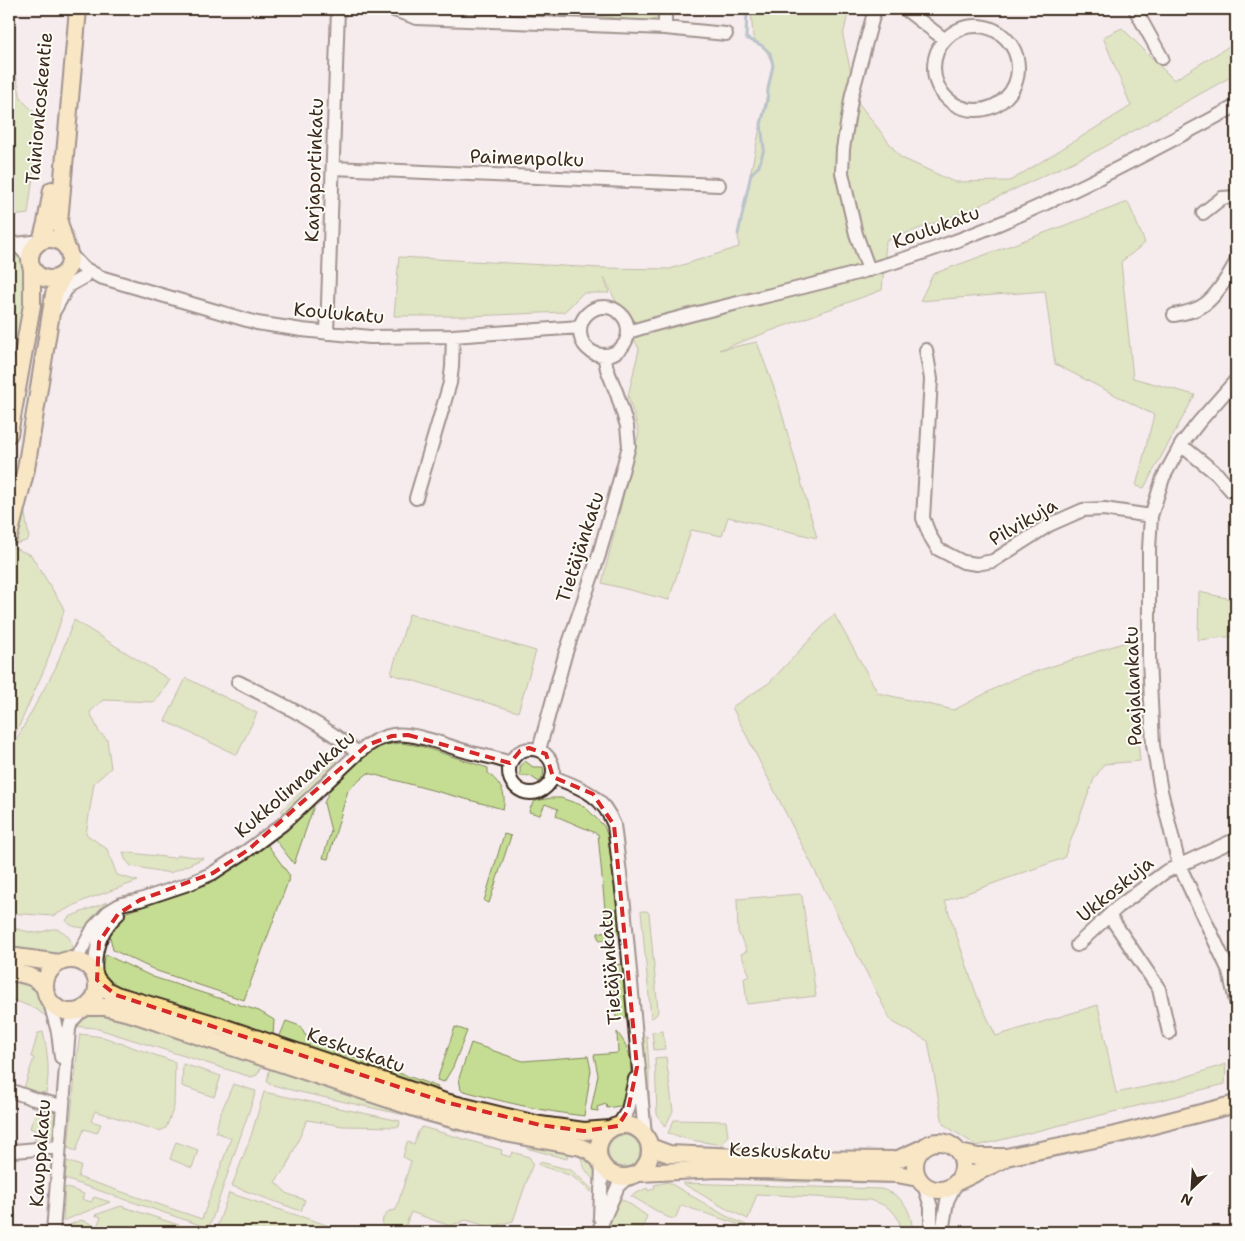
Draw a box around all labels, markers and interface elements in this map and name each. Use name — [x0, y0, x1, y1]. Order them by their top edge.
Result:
street label: Tainionkoskentie — [20, 31, 58, 185]
street label: Karjaportinkatu — [299, 97, 329, 243]
street label: Paimenpolku — [469, 144, 585, 172]
street label: Koulukatu — [889, 200, 983, 254]
street label: Koulukatu — [293, 297, 385, 329]
street label: Tietäjänkatu — [550, 488, 610, 606]
street label: Pilvikuja — [984, 492, 1062, 552]
street label: Paajalankatu — [1118, 626, 1148, 746]
street label: Kukkolinnankatu — [229, 725, 361, 843]
street label: Ukkoskuja — [1072, 850, 1159, 928]
street label: Tietäjänkatu — [593, 908, 627, 1026]
street label: Keskuskatu — [304, 1022, 408, 1078]
street label: Kauppakatu — [24, 1098, 56, 1208]
street label: Keskuskatu — [729, 1137, 831, 1165]
north arrow — [1168, 1164, 1218, 1214]
text: N — [1178, 1189, 1195, 1210]

